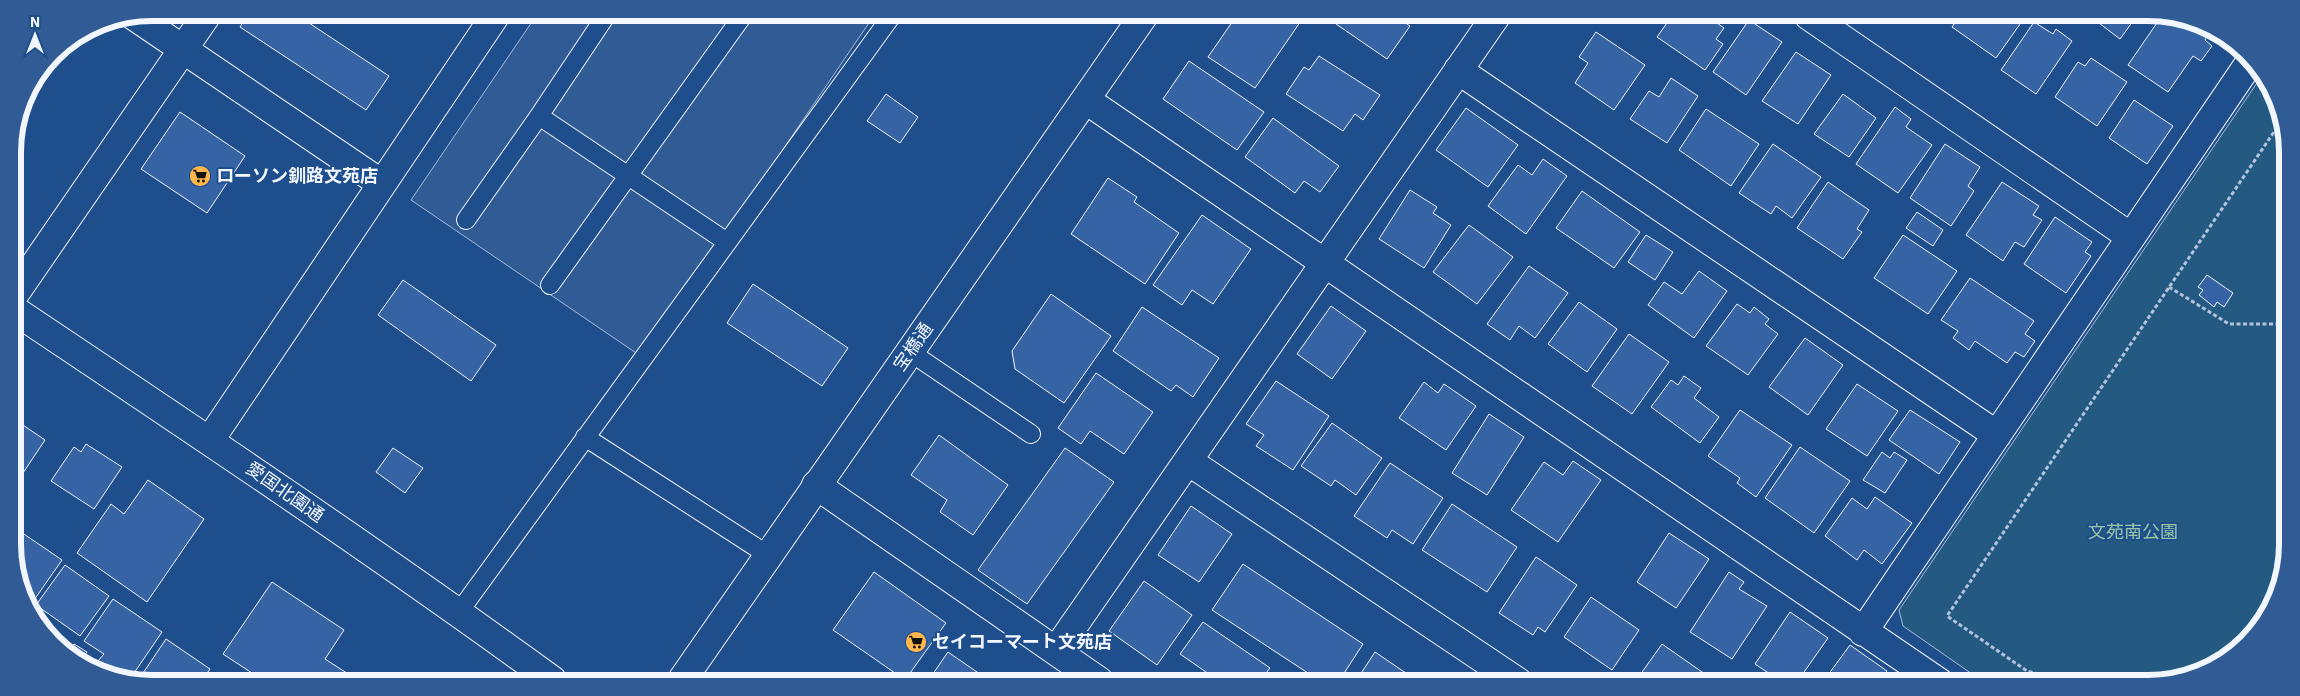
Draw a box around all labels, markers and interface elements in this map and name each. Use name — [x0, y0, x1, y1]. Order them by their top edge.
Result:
north arrow — [10, 10, 60, 60]
text: N — [30, 13, 40, 31]
supermarket icon: ローソン釧路文苑店 — [188, 164, 212, 188]
place label: ローソン釧路文苑店 — [216, 164, 378, 187]
street label: 宝橋通 — [888, 318, 937, 375]
street label: 愛国北園通 — [242, 456, 329, 527]
park label: 文苑南公園 — [2088, 520, 2178, 543]
supermarket icon: セイコーマート文苑店 — [904, 630, 928, 654]
place label: セイコーマート文苑店 — [932, 630, 1112, 653]

